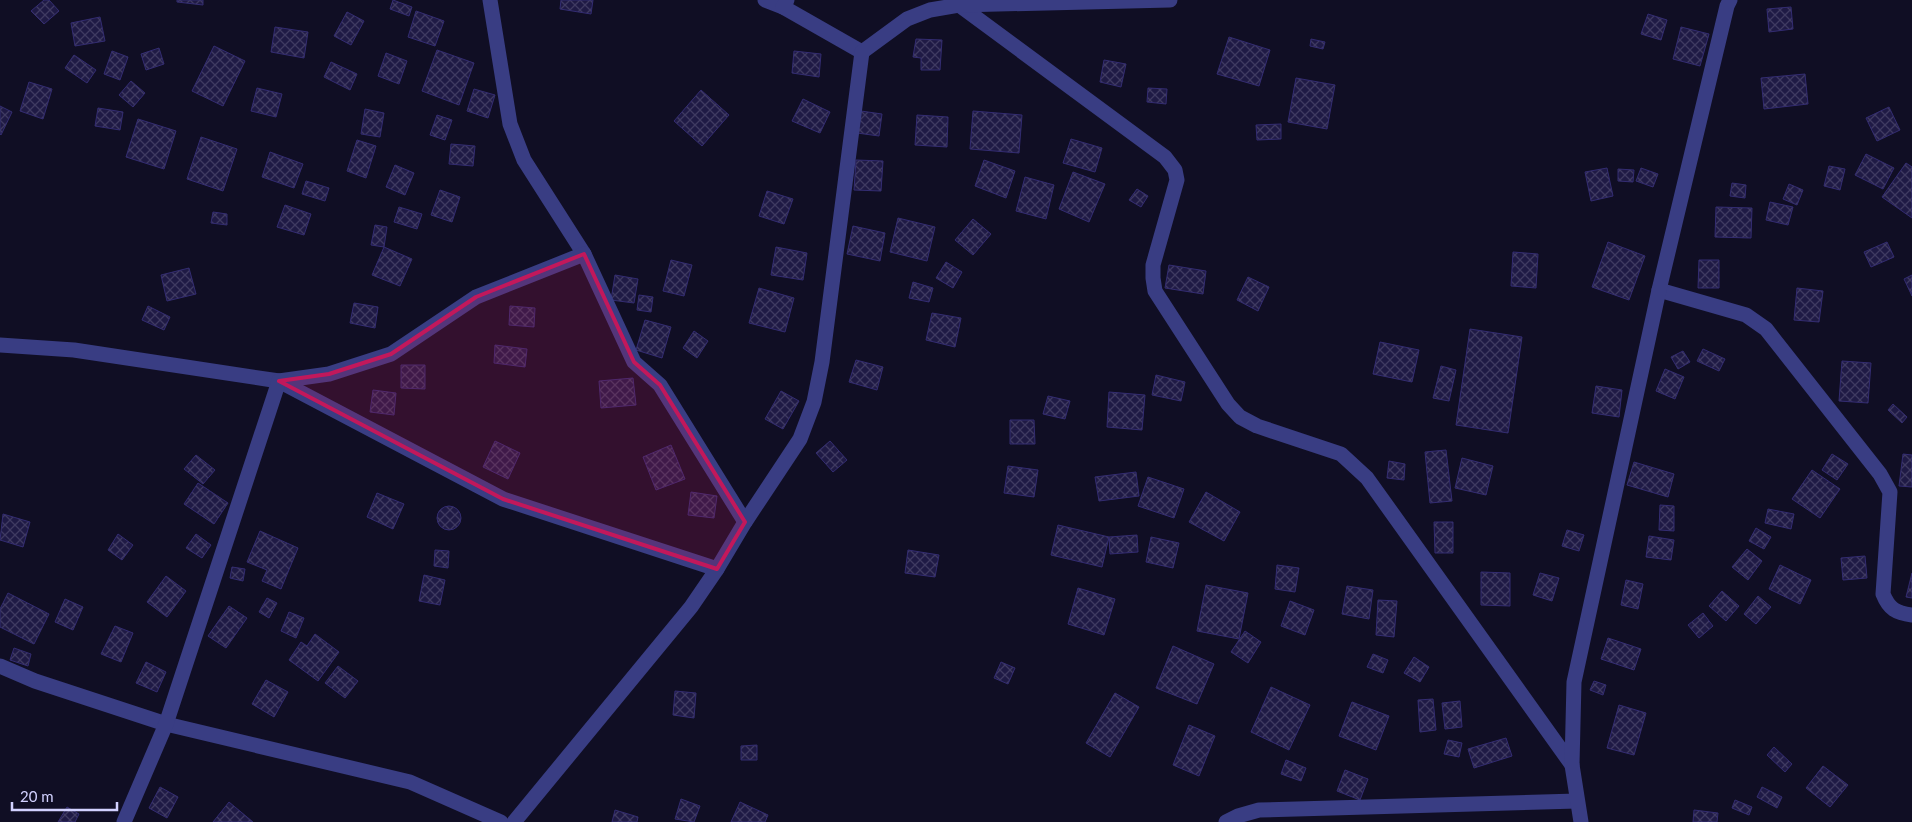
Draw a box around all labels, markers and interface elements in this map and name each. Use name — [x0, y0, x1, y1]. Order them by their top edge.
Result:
scale bar — [12, 780, 118, 812]
text: 20 m — [20, 787, 54, 805]

